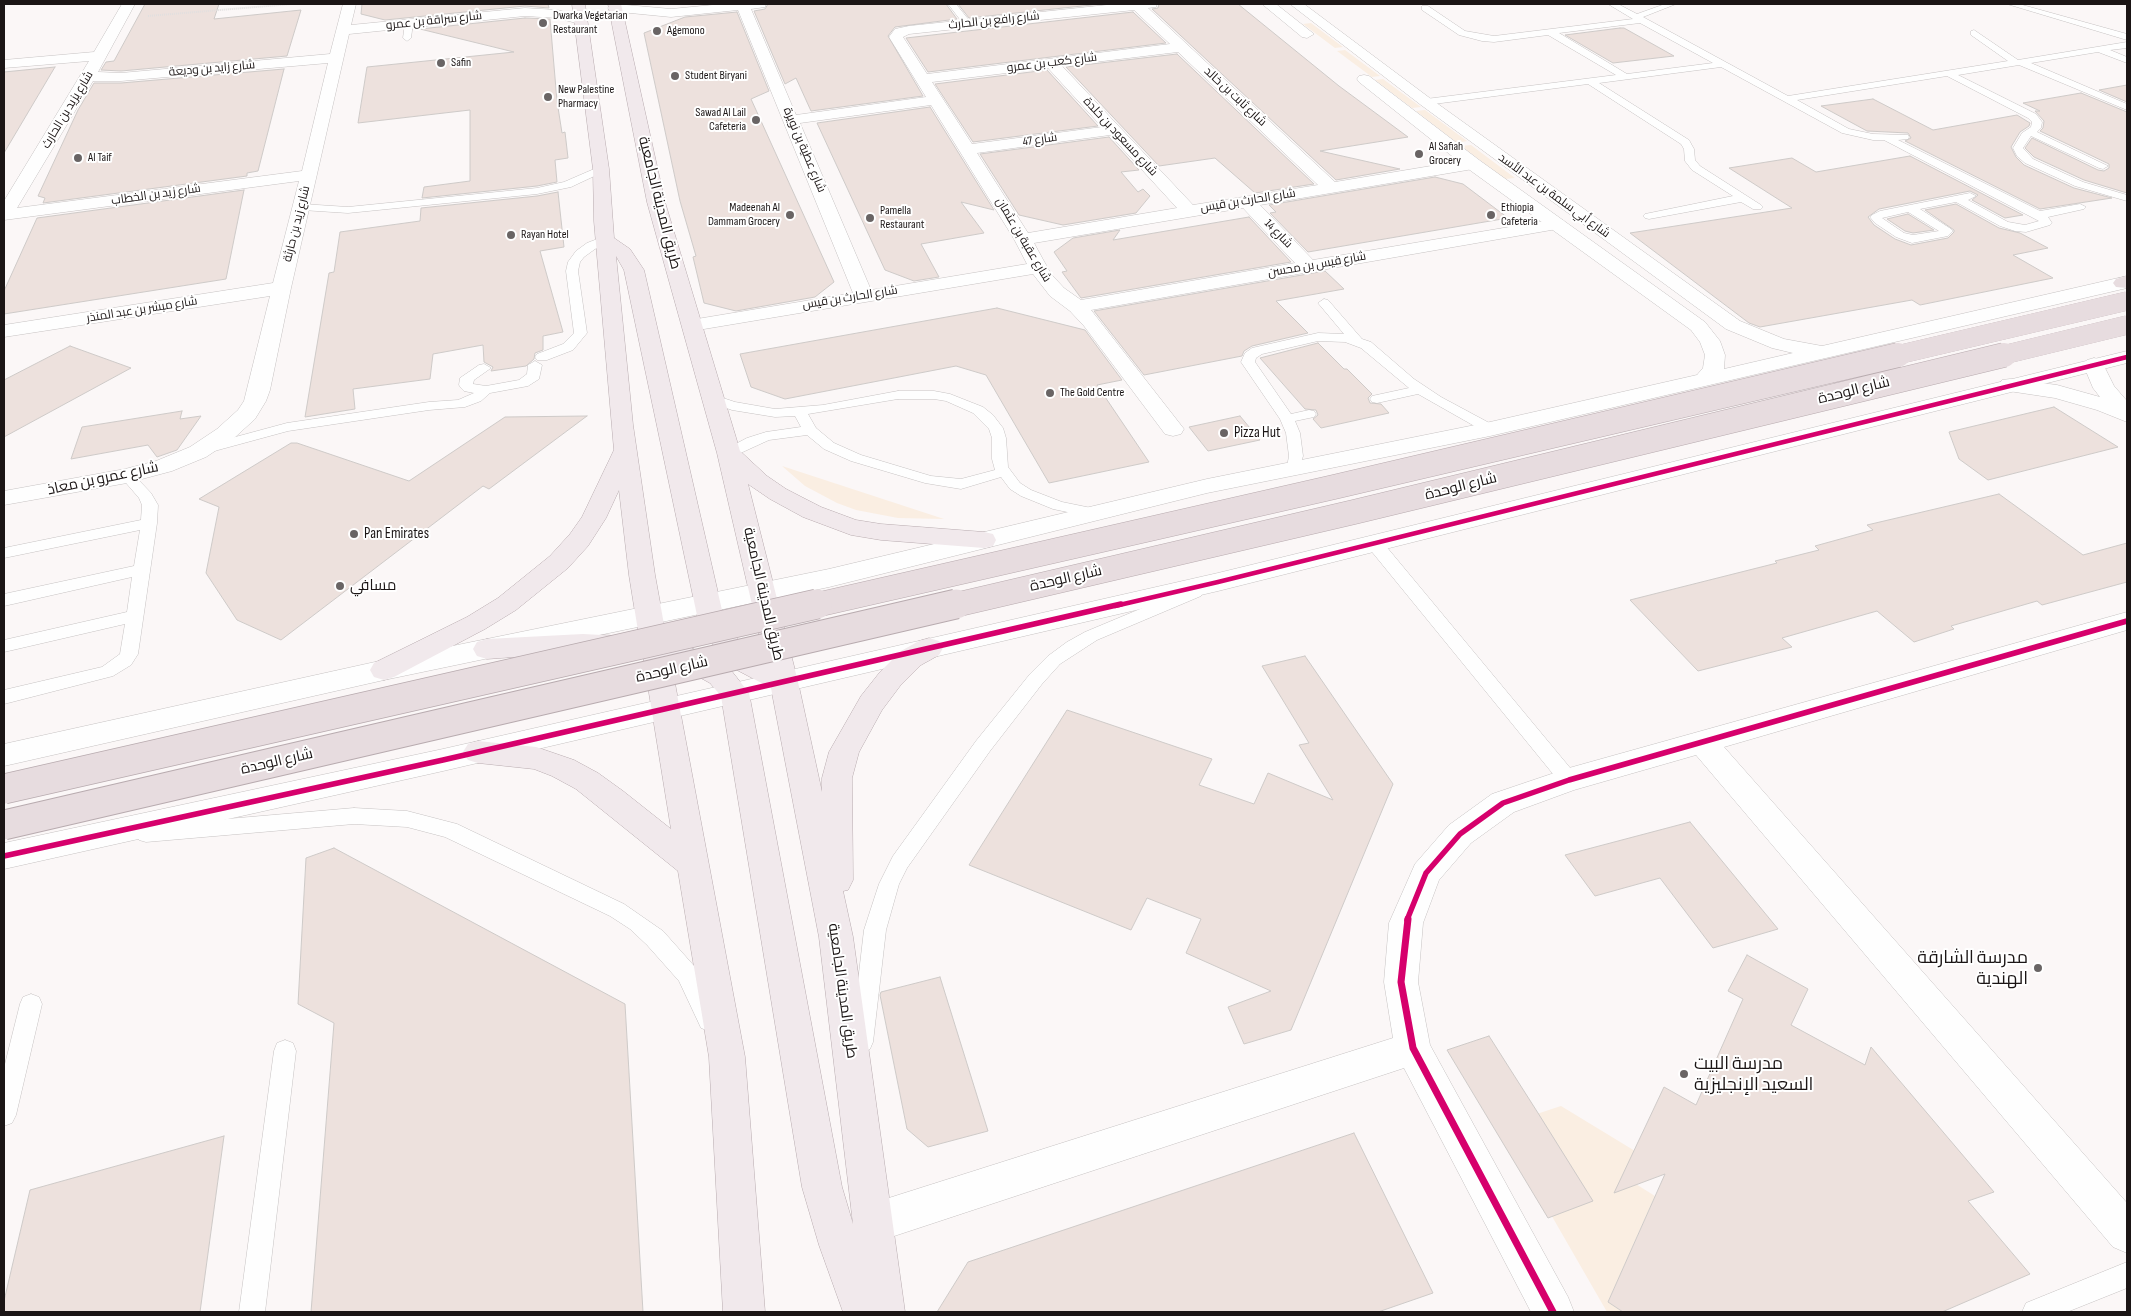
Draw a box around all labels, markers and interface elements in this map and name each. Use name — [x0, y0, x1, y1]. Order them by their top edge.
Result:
street label: شارع سراقة بن عمرو — [385, 9, 483, 33]
place label: Dwarka Vegetarian Restaurant — [553, 9, 628, 37]
street label: شارع رافع بن الحارث — [948, 9, 1040, 33]
marker: Dwarka Vegetarian Restaurant — [537, 17, 549, 29]
place label: Agemono — [667, 24, 705, 38]
marker: Agemono — [651, 25, 663, 37]
street label: شارع كعب بن عمرو — [1006, 50, 1098, 76]
place label: Safin — [451, 56, 471, 70]
marker: Safin — [435, 57, 447, 69]
street label: شارع زايد بن وديعة — [168, 58, 256, 80]
street label: شارع ثابت بن خالد — [1201, 64, 1269, 130]
street label: شارع يزيد بن الحارث — [39, 69, 97, 151]
place label: Student Biryani — [685, 69, 747, 83]
marker: Student Biryani — [669, 70, 681, 82]
place label: New Palestine Pharmacy — [558, 83, 614, 111]
marker: New Palestine Pharmacy — [542, 91, 554, 103]
street label: شارع مسعود بن خلدة — [1080, 95, 1160, 179]
street label: شارع عطية بن نويرة — [780, 105, 828, 195]
place label: Sawad Al Lail Cafeteria — [695, 106, 746, 134]
marker: Sawad Al Lail Cafeteria — [750, 114, 762, 126]
street label: شارع 47 — [1022, 130, 1058, 150]
street label: طريق المدينة الجامعية — [634, 135, 684, 271]
place label: Al Safiah Grocery — [1429, 140, 1463, 168]
marker: Al Safiah Grocery — [1413, 148, 1425, 160]
place label: Al Taif — [88, 151, 112, 165]
street label: شارع أبي سلمة بن عبد الأسد — [1495, 151, 1613, 241]
marker: Al Taif — [72, 152, 84, 164]
street label: شارع زيد بن الخطاب — [110, 182, 202, 208]
street label: شارع زيد بن حارثة — [281, 185, 313, 263]
street label: شارع الحارث بن قيس — [1199, 186, 1297, 216]
street label: شارع عقبة بن عثمان — [992, 195, 1054, 285]
place label: Madeenah Al Dammam Grocery — [708, 201, 780, 229]
place label: Ethiopia Cafeteria — [1501, 201, 1538, 229]
place label: Pamella Restaurant — [880, 204, 925, 232]
marker: Madeenah Al Dammam Grocery — [784, 209, 796, 221]
marker: Ethiopia Cafeteria — [1485, 209, 1497, 221]
marker: Pamella Restaurant — [864, 212, 876, 224]
street label: شارع 14 — [1261, 217, 1295, 251]
place label: Rayan Hotel — [521, 228, 569, 242]
marker: Rayan Hotel — [505, 229, 517, 241]
street label: شارع قيس بن محسن — [1267, 249, 1367, 281]
street label: شارع الحارث بن قيس — [801, 283, 899, 313]
street label: شارع مبشر بن عبد المنذر — [85, 294, 199, 326]
street label: شارع الوحدة — [1816, 373, 1892, 409]
place label: The Gold Centre — [1060, 386, 1124, 400]
marker: The Gold Centre — [1044, 387, 1056, 399]
place label: Pizza Hut — [1234, 424, 1281, 442]
marker: Pizza Hut — [1218, 427, 1230, 439]
street label: شارع عمرو بن معاذ — [46, 458, 160, 500]
street label: شارع الوحدة — [1423, 469, 1499, 505]
place label: Pan Emirates — [364, 525, 429, 543]
street label: طريق المدينة الجامعية — [739, 526, 787, 662]
marker: Pan Emirates — [348, 528, 360, 540]
street label: شارع الوحدة — [1028, 562, 1104, 596]
place label: مسافي — [350, 577, 396, 595]
marker: مسافي — [334, 580, 346, 592]
street label: شارع الوحدة — [634, 653, 710, 687]
street label: شارع الوحدة — [239, 745, 315, 779]
street label: طريق المدينة الجامعية — [824, 922, 860, 1060]
place label: مدرسة الشارقة الهندية — [1917, 947, 2028, 990]
marker: مدرسة الشارقة الهندية — [2032, 962, 2044, 974]
place label: مدرسة البيت السعيد الإنجليزية — [1694, 1053, 1813, 1096]
marker: مدرسة البيت السعيد الإنجليزية — [1678, 1068, 1690, 1080]

